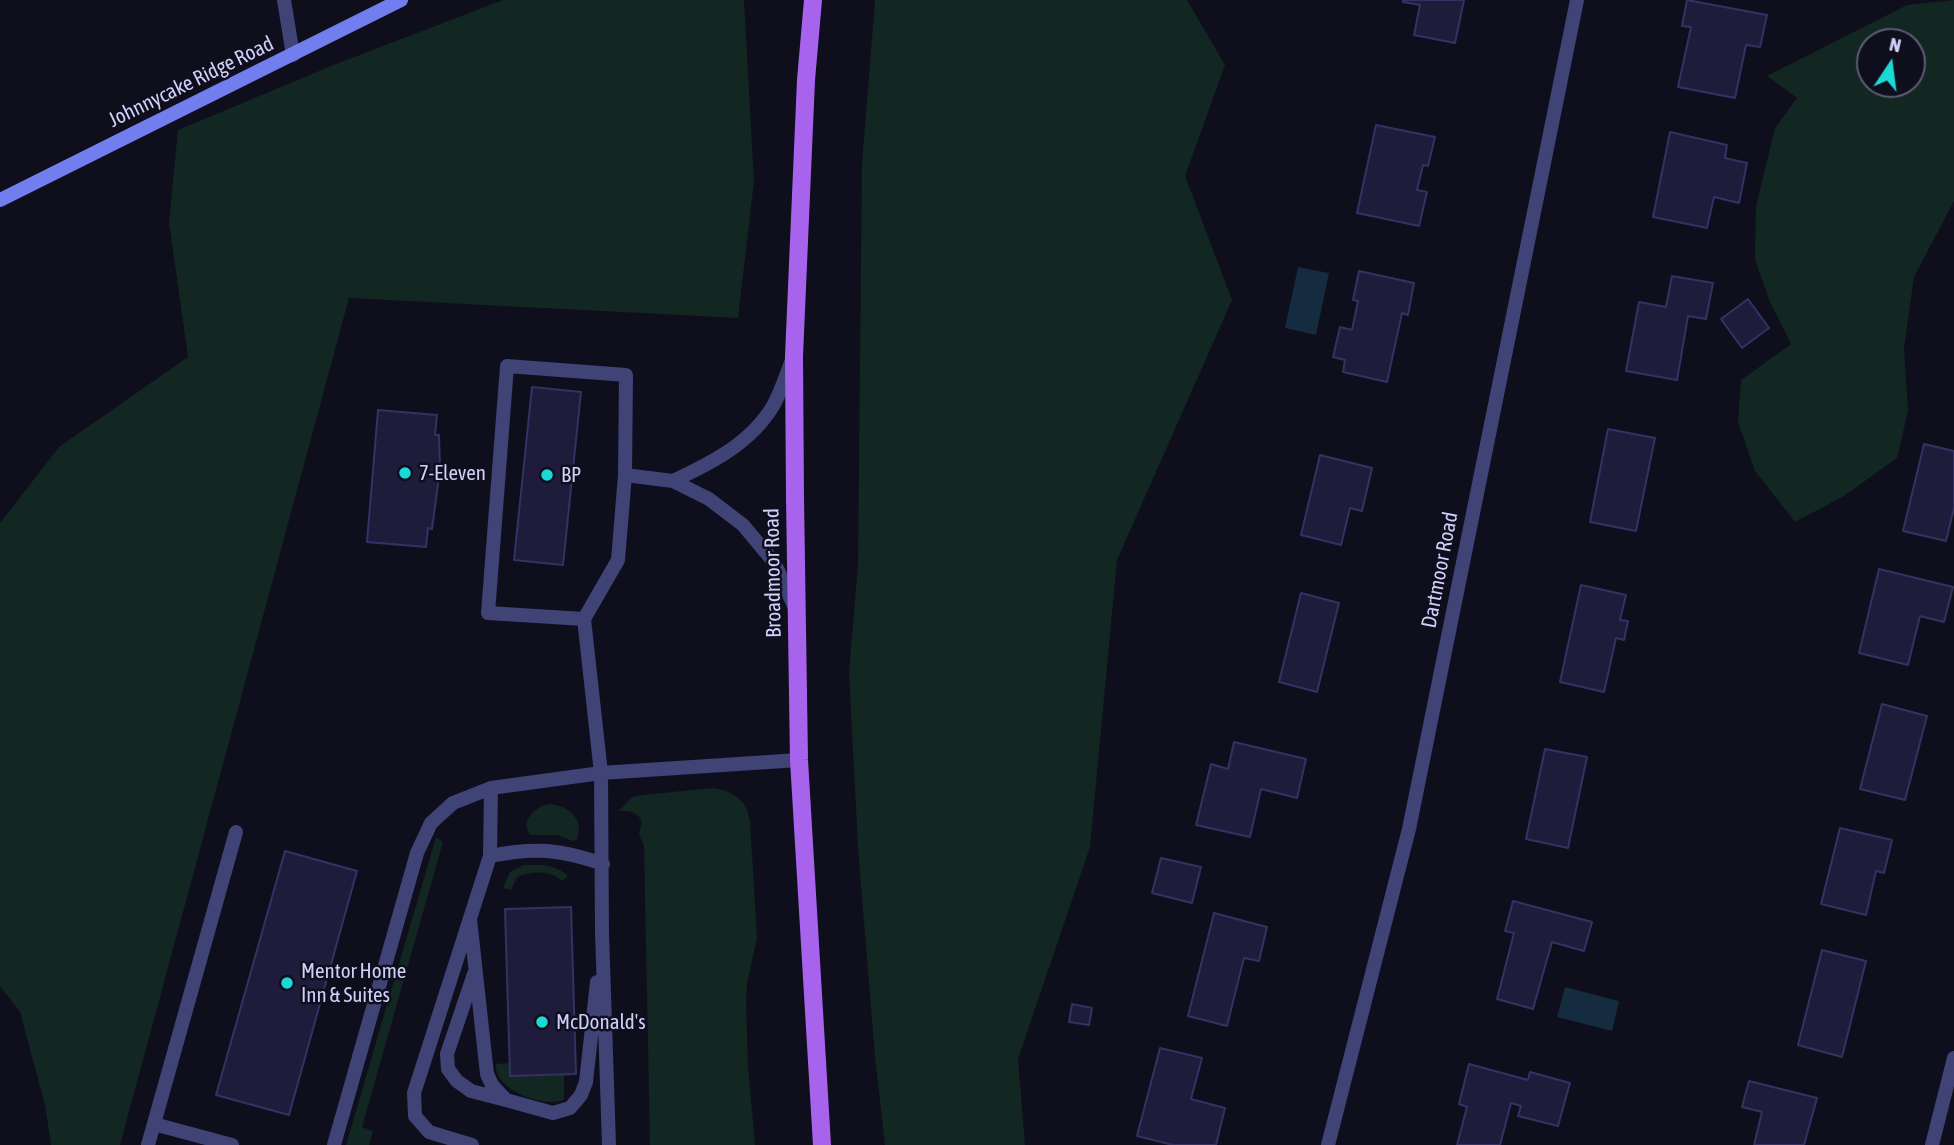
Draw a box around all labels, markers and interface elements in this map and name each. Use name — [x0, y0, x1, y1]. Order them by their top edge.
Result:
north arrow — [1856, 28, 1926, 98]
street label: Johnnycake Ridge Road — [104, 31, 278, 133]
text: N — [1887, 33, 1903, 56]
place label: 7-Eleven — [419, 460, 486, 486]
place label: BP — [561, 462, 581, 488]
marker: 7-Eleven — [397, 465, 413, 481]
marker: BP — [539, 467, 555, 483]
street label: Broadmoor Road — [759, 508, 787, 638]
street label: Dartmoor Road — [1416, 510, 1464, 630]
place label: Mentor Home Inn & Suites — [301, 958, 406, 1008]
marker: Mentor Home Inn & Suites — [279, 975, 295, 991]
place label: McDonald's — [556, 1009, 646, 1035]
marker: McDonald's — [534, 1014, 550, 1030]

